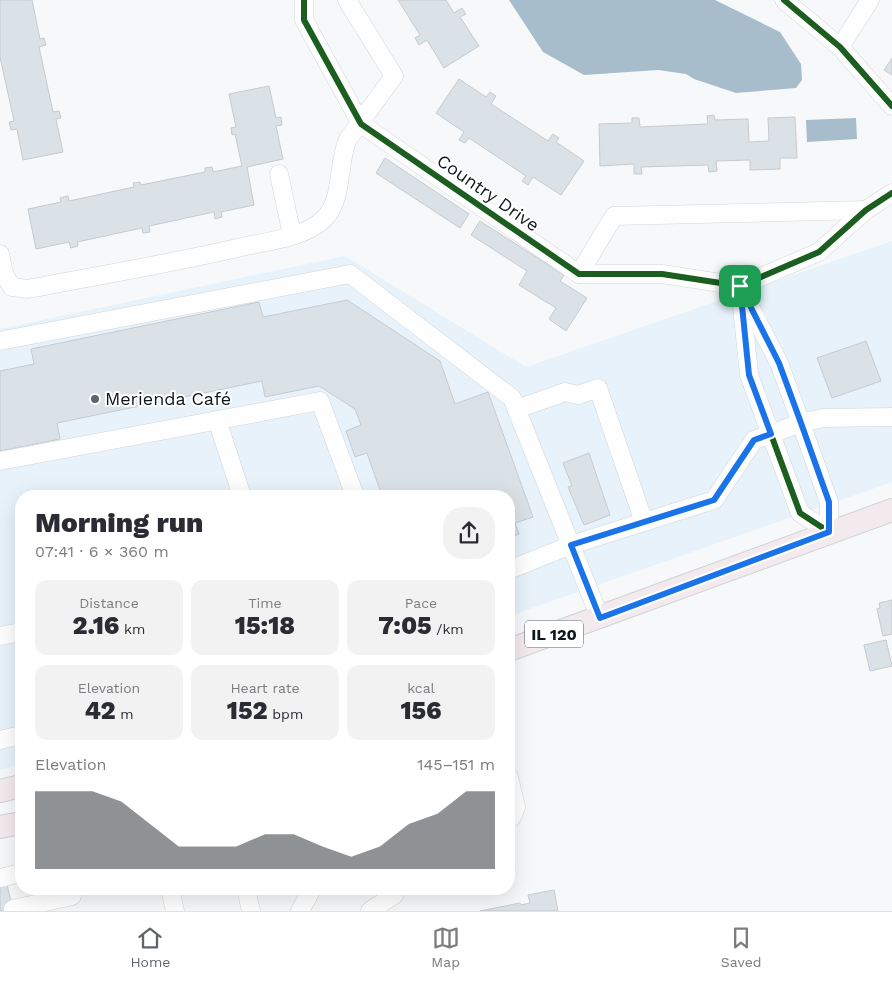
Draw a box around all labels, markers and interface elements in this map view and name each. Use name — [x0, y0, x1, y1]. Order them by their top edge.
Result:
street label: Country Drive — [433, 150, 543, 236]
pin — [719, 265, 761, 307]
icon: arrive — [726, 272, 754, 300]
place label: Merienda Café — [105, 388, 231, 409]
marker: Merienda Café — [89, 393, 101, 405]
text: Morning run — [35, 506, 203, 539]
button: share — [443, 507, 495, 559]
text: 07:41 · 6 × 360 m — [35, 542, 169, 561]
text: Distance — [79, 595, 139, 611]
text: Time — [248, 595, 282, 611]
text: Pace — [405, 595, 437, 611]
text: 2.16 — [73, 611, 119, 640]
text: 15:18 — [235, 611, 295, 640]
text: 7:05 — [378, 611, 432, 640]
road number: IL 120 — [525, 620, 583, 648]
text: km — [119, 621, 145, 637]
text: /km — [432, 621, 464, 637]
text: Elevation — [78, 680, 140, 696]
text: Heart rate — [230, 680, 300, 696]
text: kcal — [407, 680, 435, 696]
text: 42 — [84, 696, 115, 725]
text: 152 — [227, 696, 268, 725]
text: 156 — [400, 696, 442, 725]
text: m — [115, 706, 134, 722]
text: bpm — [268, 706, 303, 722]
text: Elevation — [35, 755, 106, 774]
text: 145–151 m — [417, 755, 495, 774]
tab: Home — [130, 924, 170, 970]
tab: Map — [431, 924, 460, 970]
tab: Saved — [721, 924, 762, 970]

